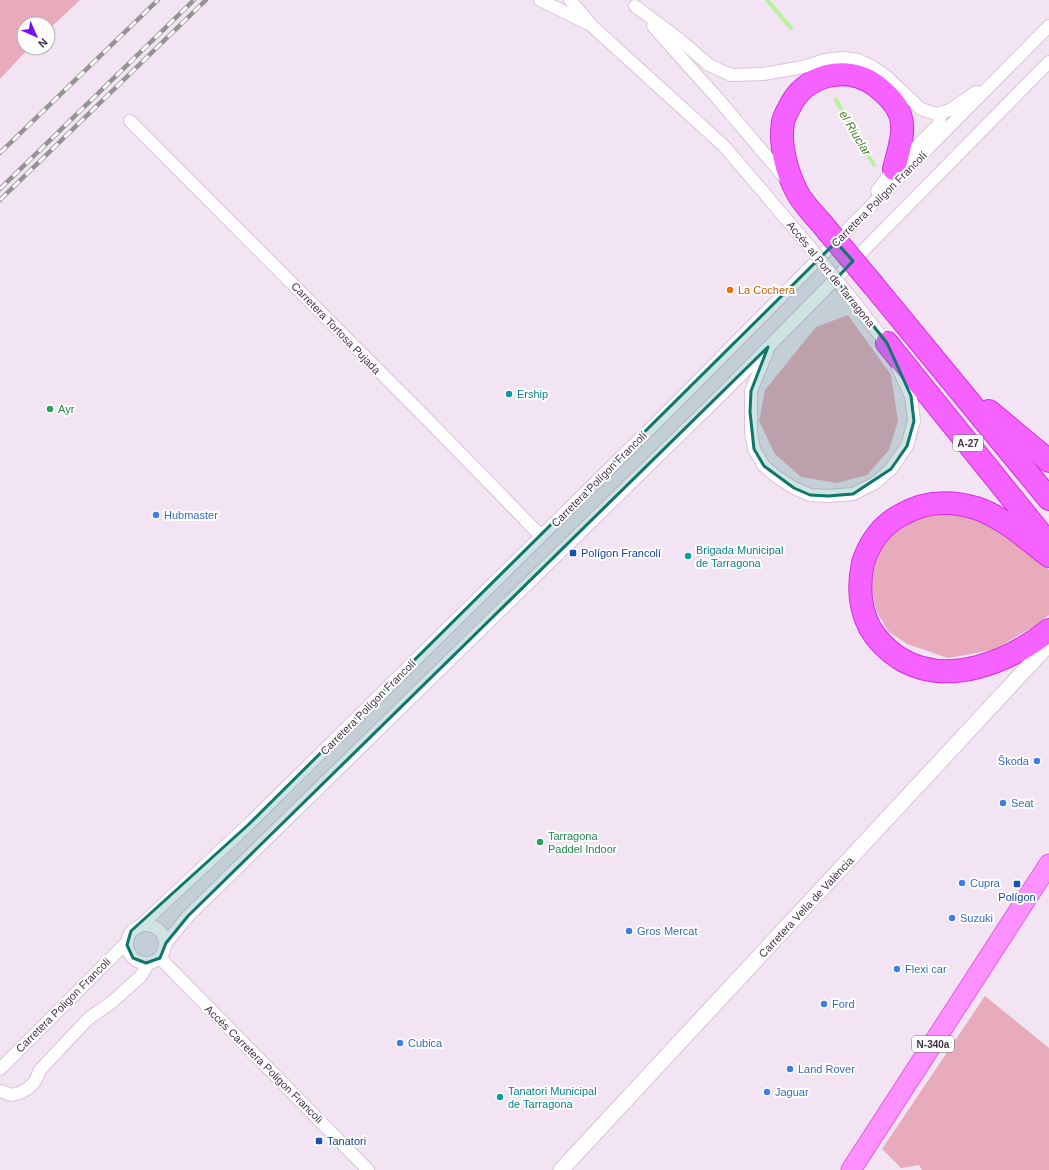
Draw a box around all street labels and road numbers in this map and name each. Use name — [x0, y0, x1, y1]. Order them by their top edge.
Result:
street label: Carretera Polígon Francolí — [829, 149, 929, 249]
street label: Accés al Port de Tarragona — [785, 219, 878, 330]
street label: Carretera Tortosa Pujada — [289, 280, 384, 377]
street label: Carretera Polígon Francolí — [549, 429, 649, 529]
road number: A-27 — [953, 435, 983, 451]
street label: Carretera Polígon Francolí — [318, 657, 418, 757]
street label: Carretera Vella de València — [756, 854, 856, 960]
street label: Carretera Poligon Francoli — [13, 955, 113, 1055]
street label: Accés Carretera Poligon Francoli — [203, 1003, 325, 1125]
road number: N-340a — [912, 1036, 954, 1052]

